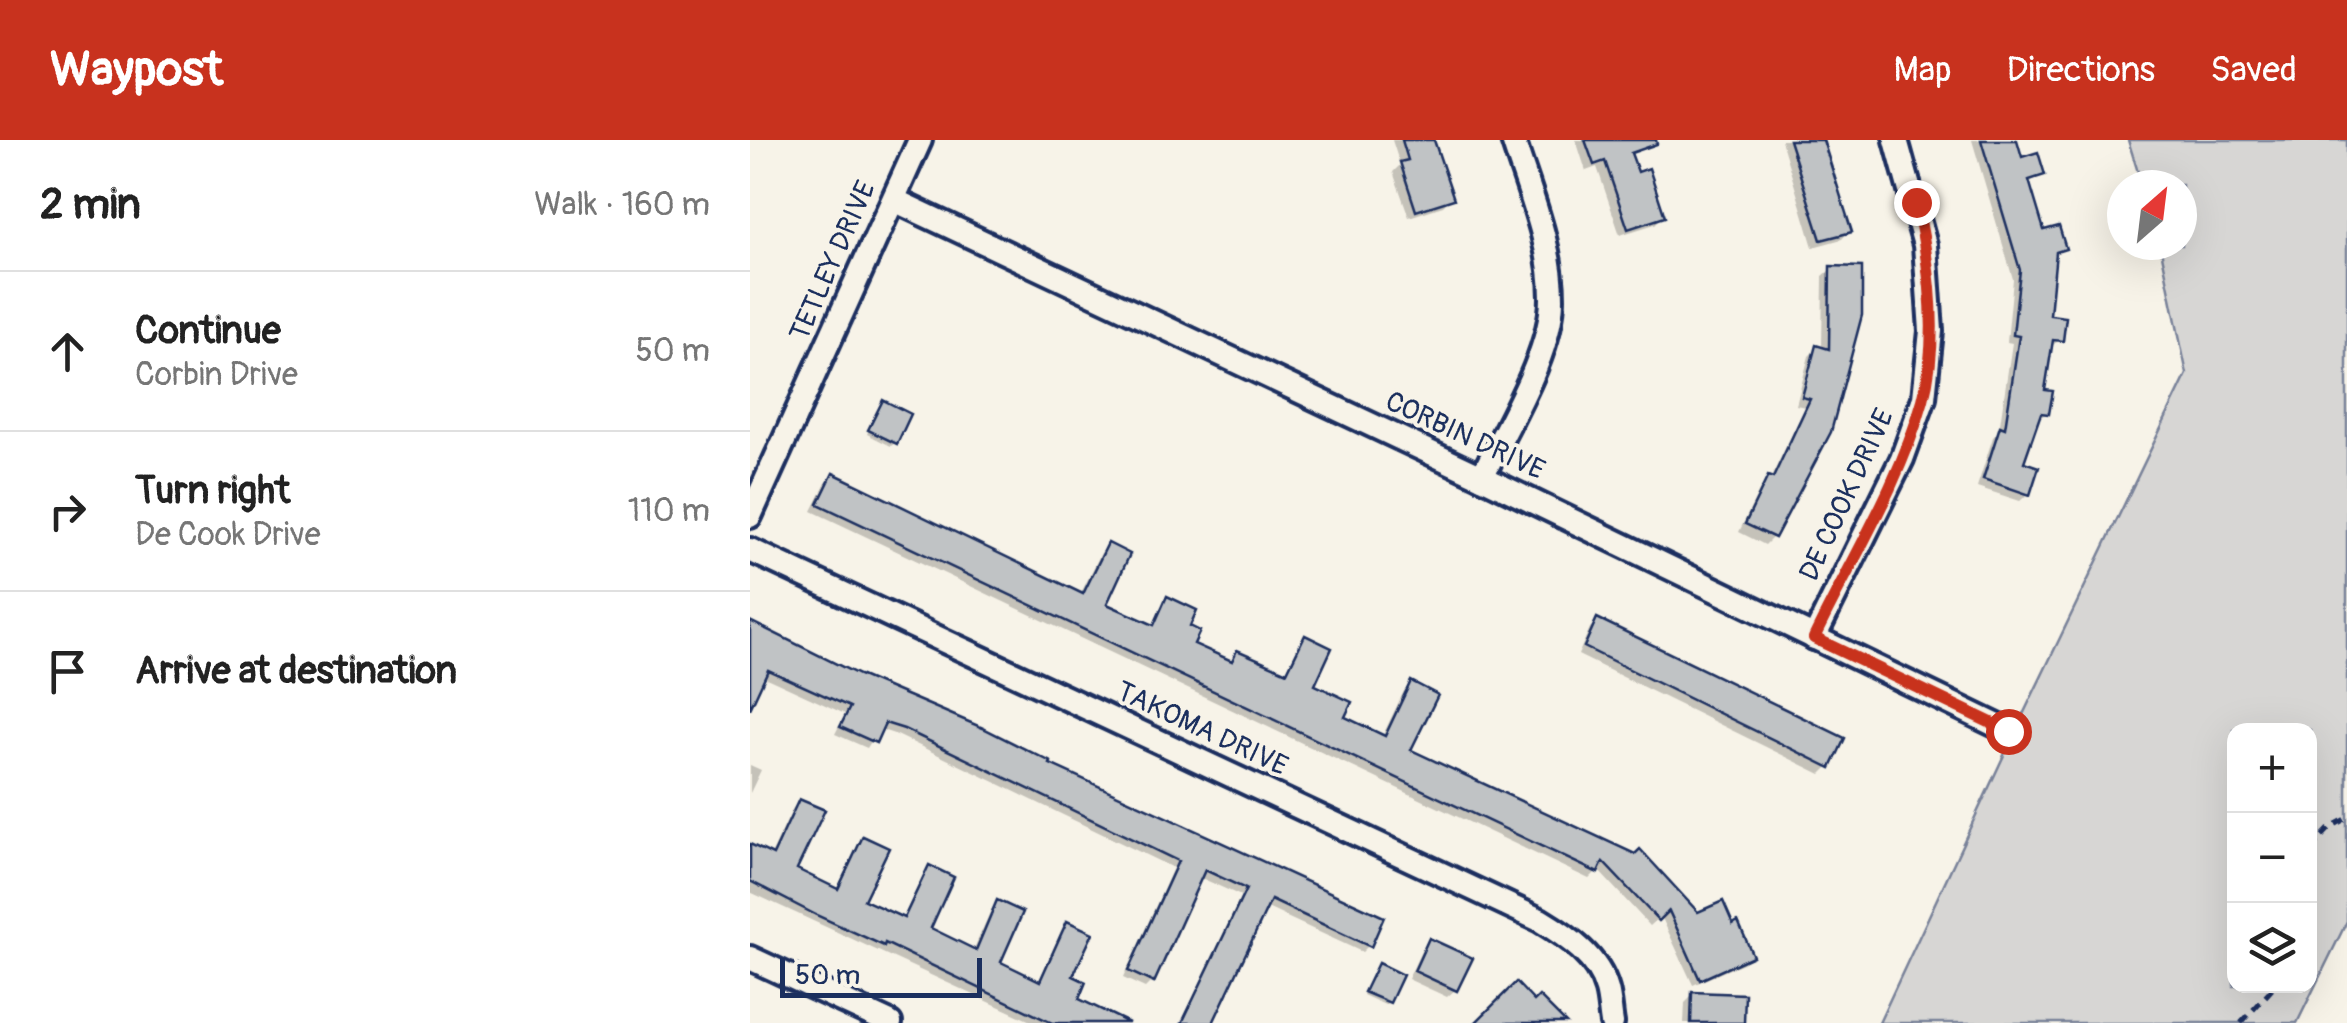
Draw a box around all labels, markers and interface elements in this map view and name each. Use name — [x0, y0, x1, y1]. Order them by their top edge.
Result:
text: Waypost — [50, 40, 223, 100]
text: Map — [1894, 48, 1952, 92]
text: Directions — [2007, 48, 2155, 92]
text: Saved — [2210, 48, 2297, 92]
north arrow — [2107, 170, 2197, 260]
street label: TETLEY DRIVE — [782, 176, 884, 346]
text: 2 min — [40, 179, 141, 231]
route end — [1894, 180, 1940, 226]
text: Walk · 160 m — [534, 185, 710, 225]
text: Continue — [135, 307, 281, 355]
icon: ahead — [40, 324, 95, 379]
text: 50 m — [635, 331, 710, 371]
text: Corbin Drive — [135, 355, 298, 395]
street label: CORBIN DRIVE — [1380, 384, 1550, 488]
street label: DE COOK DRIVE — [1792, 403, 1902, 587]
text: Turn right — [135, 467, 290, 515]
icon: right — [40, 484, 95, 539]
text: 110 m — [628, 491, 710, 531]
text: De Cook Drive — [135, 515, 321, 555]
icon: arrive — [40, 644, 95, 699]
text: Arrive at destination — [135, 647, 457, 695]
street label: TAKOMA DRIVE — [1111, 674, 1293, 784]
route start — [1986, 709, 2032, 755]
map controls — [2227, 723, 2317, 993]
button: + — [2227, 723, 2317, 813]
button: − — [2227, 813, 2317, 903]
button: layers — [2227, 903, 2317, 993]
scale bar — [780, 953, 982, 998]
text: 50 m — [795, 958, 860, 993]

